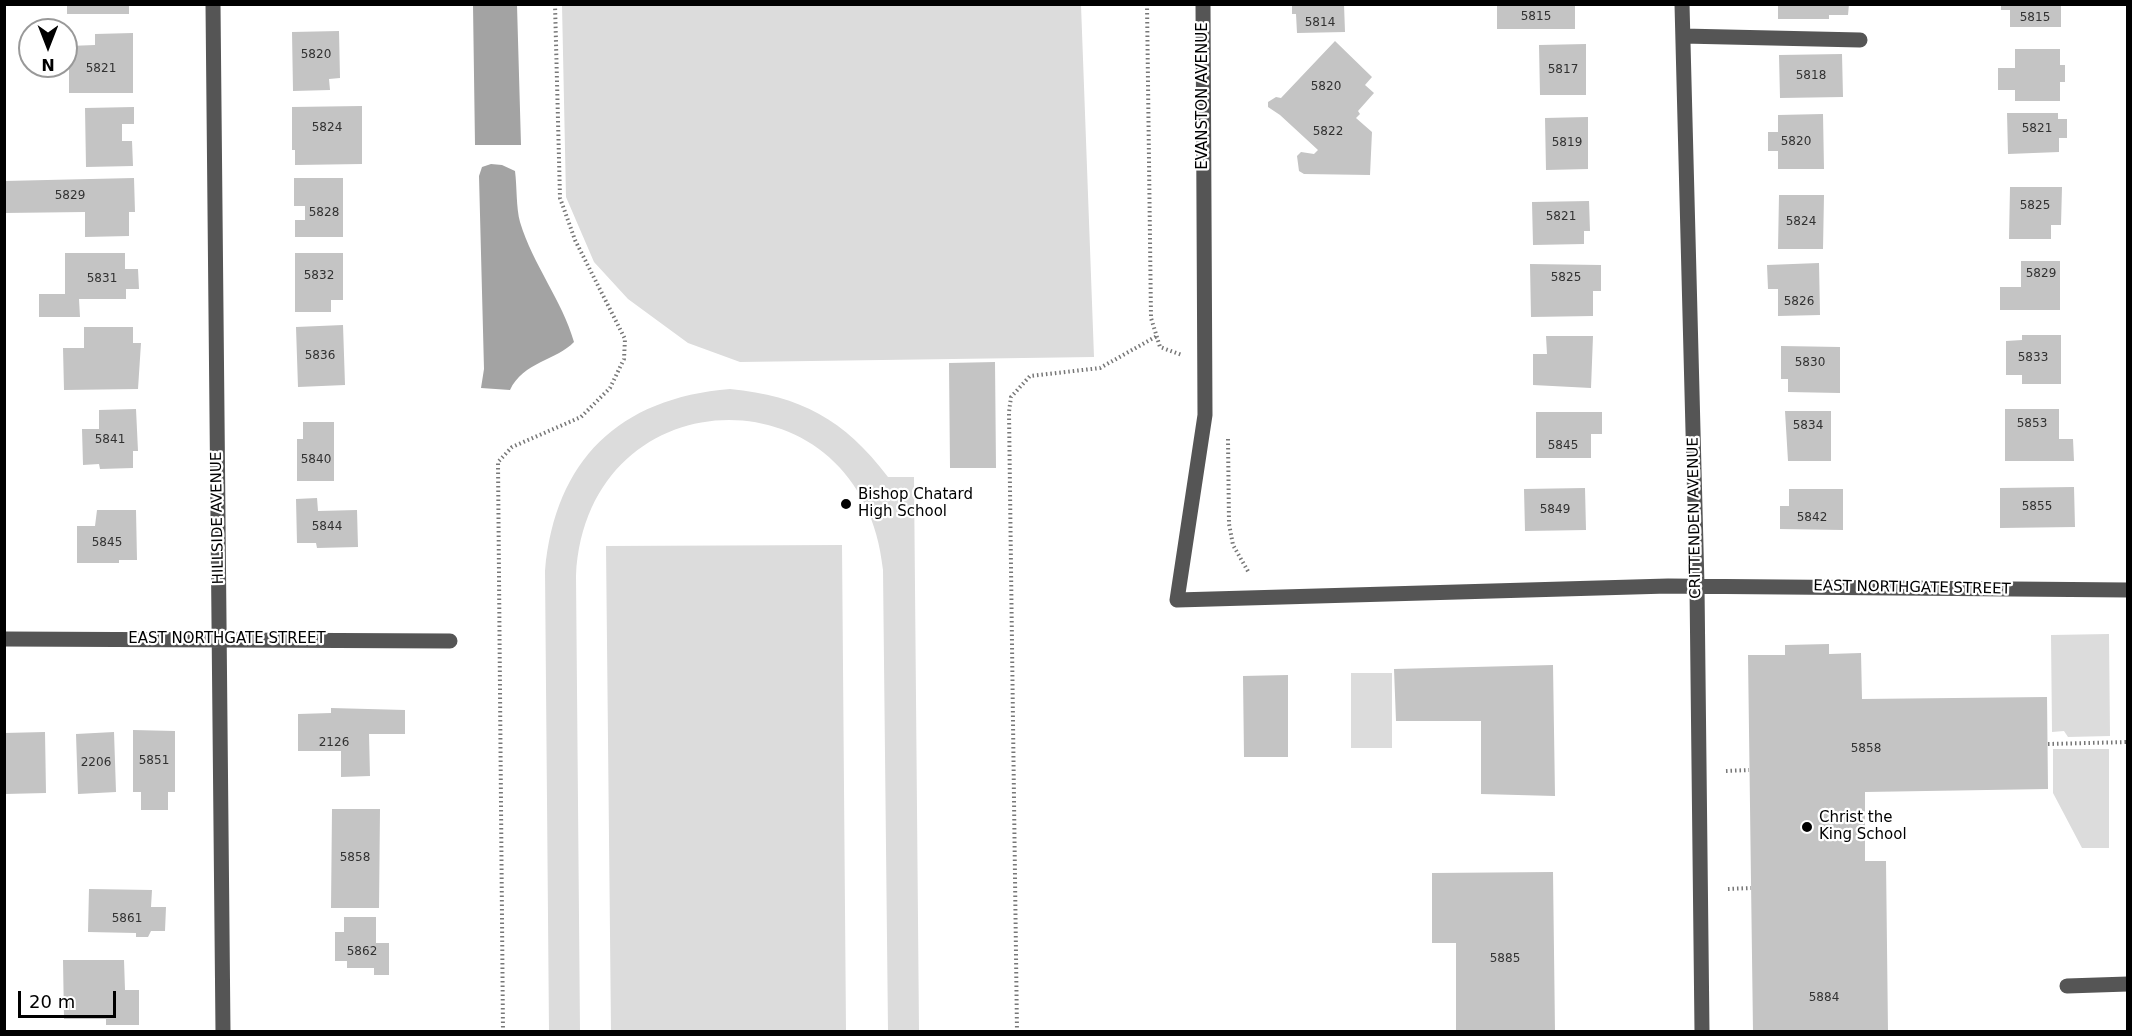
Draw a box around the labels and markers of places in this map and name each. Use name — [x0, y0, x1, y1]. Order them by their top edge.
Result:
place label: Bishop Chatard High School — [858, 486, 973, 521]
marker: Bishop Chatard High School — [839, 497, 853, 511]
place label: Christ the King School — [1819, 809, 1907, 844]
marker: Christ the King School — [1800, 820, 1814, 834]

